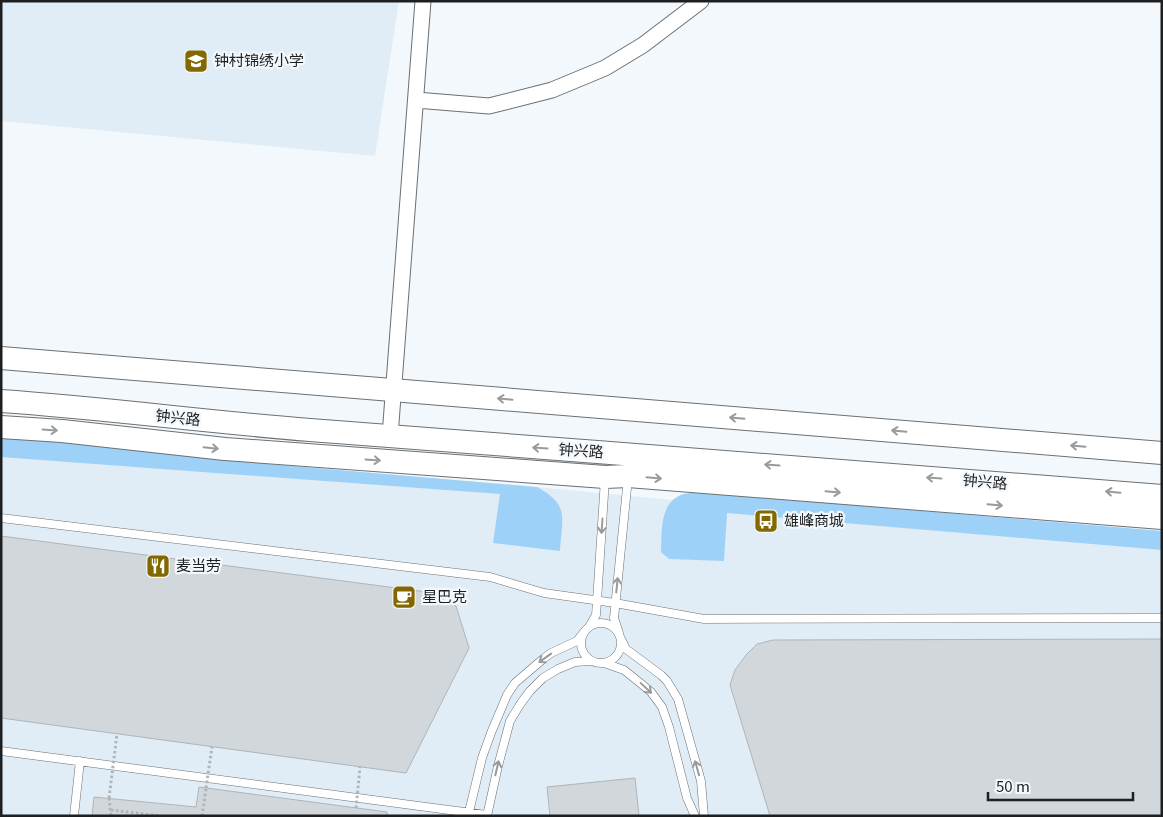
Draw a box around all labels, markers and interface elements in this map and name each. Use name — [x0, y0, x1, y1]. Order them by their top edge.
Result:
school or university icon: 钟村锦绣小学 — [183, 48, 209, 74]
place label: 钟村锦绣小学 — [214, 49, 304, 70]
one-way arrow — [497, 394, 513, 404]
street label: 钟兴路 — [155, 404, 202, 429]
one-way arrow — [729, 413, 745, 423]
one-way arrow — [42, 426, 58, 435]
one-way arrow — [891, 427, 907, 436]
street label: 钟兴路 — [558, 437, 604, 462]
one-way arrow — [1071, 441, 1087, 451]
one-way arrow — [203, 443, 219, 453]
one-way arrow — [532, 443, 548, 452]
one-way arrow — [365, 455, 381, 465]
one-way arrow — [764, 461, 780, 470]
street label: 钟兴路 — [962, 468, 1008, 493]
one-way arrow — [646, 473, 662, 482]
one-way arrow — [926, 473, 942, 482]
one-way arrow — [825, 487, 841, 497]
one-way arrow — [1105, 488, 1121, 497]
one-way arrow — [987, 500, 1003, 510]
bus stop icon: 雄峰商城 — [753, 508, 779, 534]
place label: 雄峰商城 — [784, 509, 844, 530]
one-way arrow — [598, 518, 607, 534]
restaurant icon: 麦当劳 — [145, 553, 171, 579]
place label: 麦当劳 — [176, 554, 221, 575]
one-way arrow — [612, 577, 622, 593]
cafe icon: 星巴克 — [391, 584, 417, 610]
place label: 星巴克 — [422, 585, 467, 606]
one-way arrow — [538, 653, 552, 663]
one-way arrow — [639, 682, 652, 694]
one-way arrow — [692, 760, 702, 776]
one-way arrow — [493, 761, 502, 777]
scale bar — [988, 770, 1133, 802]
text: 50 m — [996, 775, 1030, 796]

